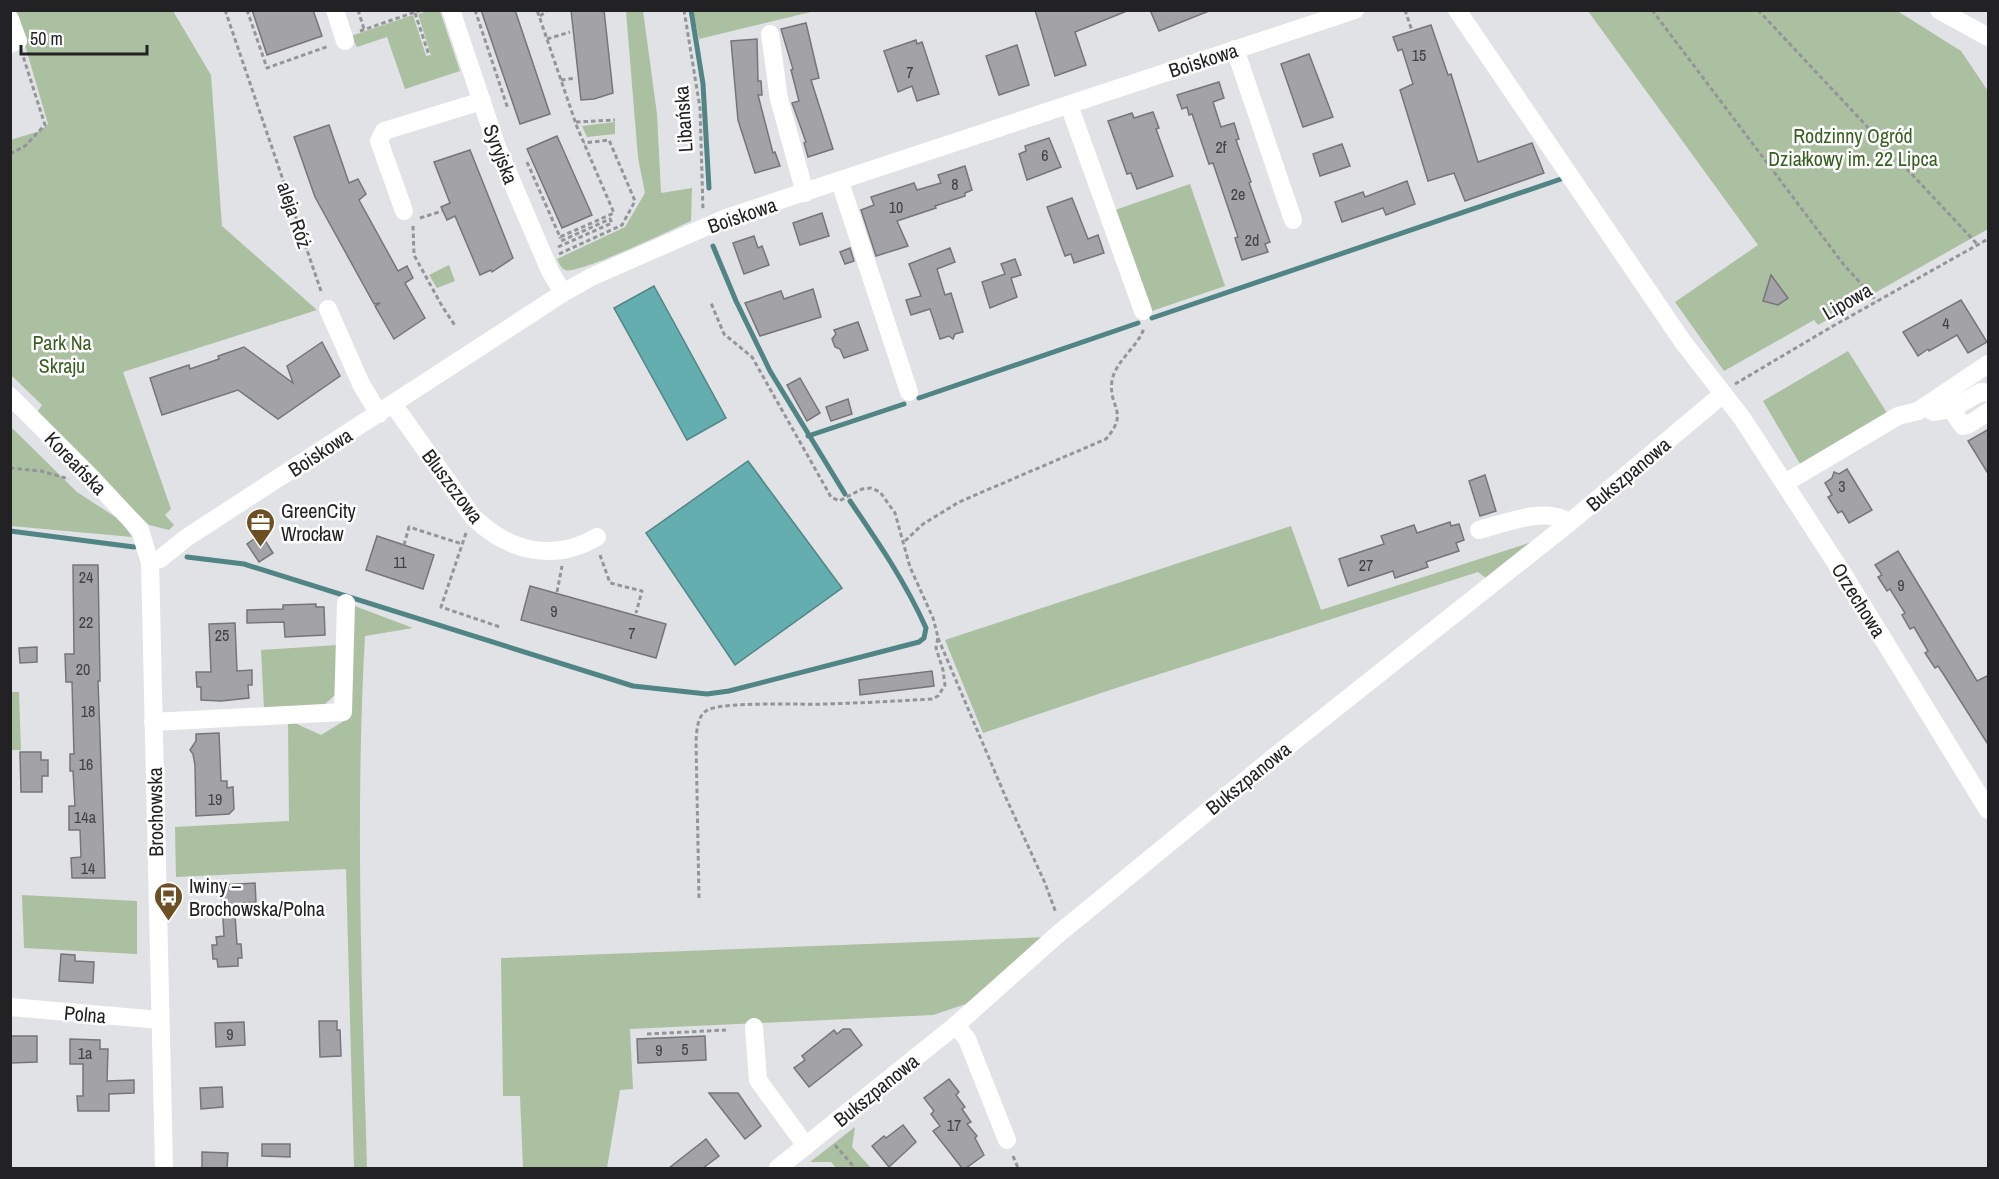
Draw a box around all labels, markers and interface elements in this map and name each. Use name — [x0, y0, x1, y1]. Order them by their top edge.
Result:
scale bar — [21, 18, 147, 56]
text: 50 m — [30, 26, 63, 51]
street label: Boiskowa — [1165, 36, 1241, 84]
house number: 15 — [1412, 44, 1426, 66]
house number: 7 — [906, 61, 914, 83]
street label: Libańska — [667, 85, 699, 153]
street label: Syryjska — [477, 120, 525, 188]
park label: Rodzinny Ogród Działkowy im. 22 Lipca — [1768, 122, 1938, 172]
house number: 2f — [1216, 136, 1227, 158]
house number: 6 — [1041, 144, 1049, 166]
house number: 8 — [951, 173, 959, 195]
street label: aleja Róż — [271, 178, 319, 252]
house number: 2e — [1231, 183, 1245, 205]
street label: Boiskowa — [704, 191, 780, 239]
house number: 10 — [889, 196, 903, 218]
house number: 2d — [1245, 229, 1259, 251]
street label: Lipowa — [1817, 276, 1877, 326]
house number: 4 — [1942, 312, 1950, 334]
park label: Park Na Skraju — [32, 329, 92, 379]
street label: Boiskowa — [283, 421, 357, 483]
street label: Koreańska — [39, 425, 113, 501]
street label: Bukszpanowa — [1580, 431, 1676, 517]
street label: Bluszczowa — [416, 443, 490, 529]
house number: 3 — [1838, 475, 1846, 497]
place label: GreenCity Wrocław — [281, 497, 357, 547]
office icon: GreenCity Wrocław — [244, 506, 276, 548]
house number: 11 — [393, 551, 408, 573]
house number: 27 — [1359, 554, 1373, 576]
street label: Orzechowa — [1826, 558, 1892, 642]
house number: 24 — [79, 566, 93, 588]
house number: 9 — [1897, 574, 1905, 596]
house number: 9 — [550, 600, 558, 622]
house number: 22 — [79, 611, 93, 633]
house number: 7 — [628, 622, 636, 644]
house number: 25 — [215, 624, 229, 646]
house number: 20 — [76, 658, 90, 680]
house number: 18 — [81, 700, 95, 722]
street label: Bukszpanowa — [1200, 735, 1296, 821]
house number: 16 — [79, 753, 93, 775]
street label: Brochowska — [141, 767, 169, 857]
house number: 19 — [208, 788, 222, 810]
house number: 14a — [74, 806, 97, 828]
house number: 14 — [81, 857, 95, 879]
place label: Iwiny – Brochowska/Polna — [189, 872, 325, 922]
bus stop icon: Iwiny – Brochowska/Polna — [152, 880, 184, 922]
street label: Polna — [63, 999, 107, 1029]
house number: 9 — [226, 1023, 234, 1045]
house number: 5 — [681, 1038, 689, 1060]
house number: 9 — [655, 1039, 663, 1061]
house number: 1a — [78, 1042, 93, 1064]
street label: Bukszpanowa — [828, 1047, 924, 1133]
house number: 17 — [947, 1114, 961, 1136]

